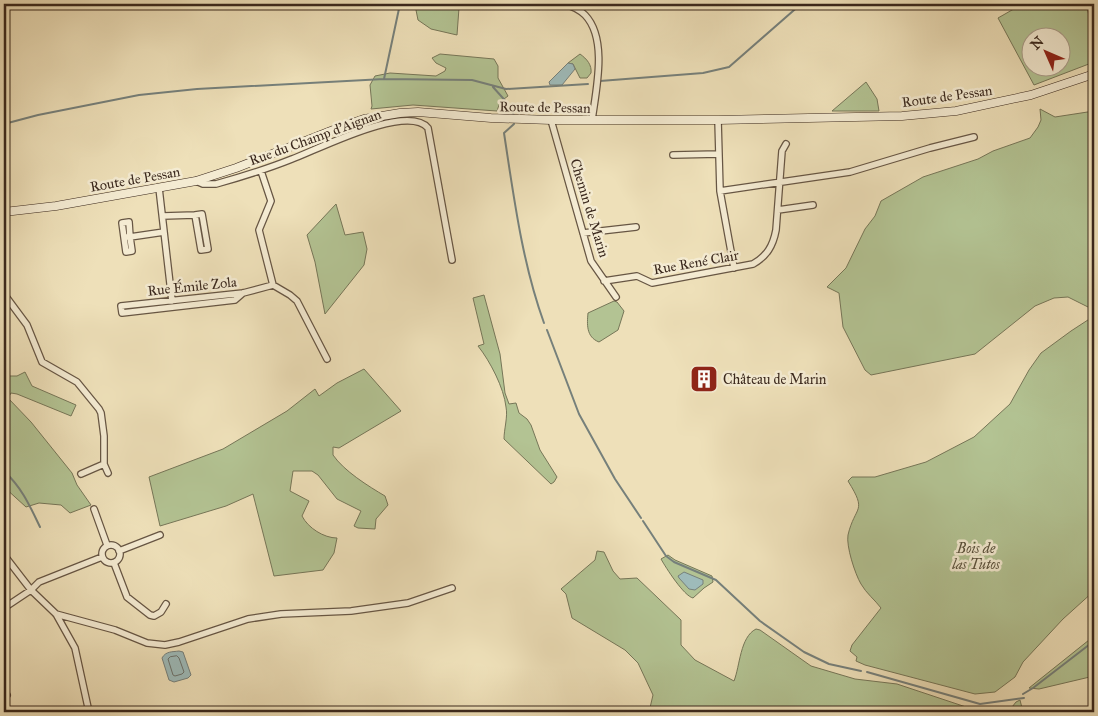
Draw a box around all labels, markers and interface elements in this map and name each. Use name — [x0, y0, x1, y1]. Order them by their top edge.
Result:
north arrow — [1020, 28, 1070, 78]
text: N — [1027, 33, 1047, 53]
street label: Route de Pessan — [901, 82, 994, 111]
street label: Route de Pessan — [499, 98, 591, 117]
street label: Rue du Champ d'Aignan — [247, 106, 384, 169]
street label: Chemin de Marin — [566, 157, 613, 260]
street label: Route de Pessan — [89, 163, 182, 196]
street label: Rue René Clair — [652, 246, 741, 278]
street label: Rue Émile Zola — [146, 271, 238, 300]
building icon: Château de Marin — [689, 364, 719, 394]
place label: Château de Marin — [723, 371, 827, 388]
park label: Bois de las Tutos — [951, 540, 1001, 573]

